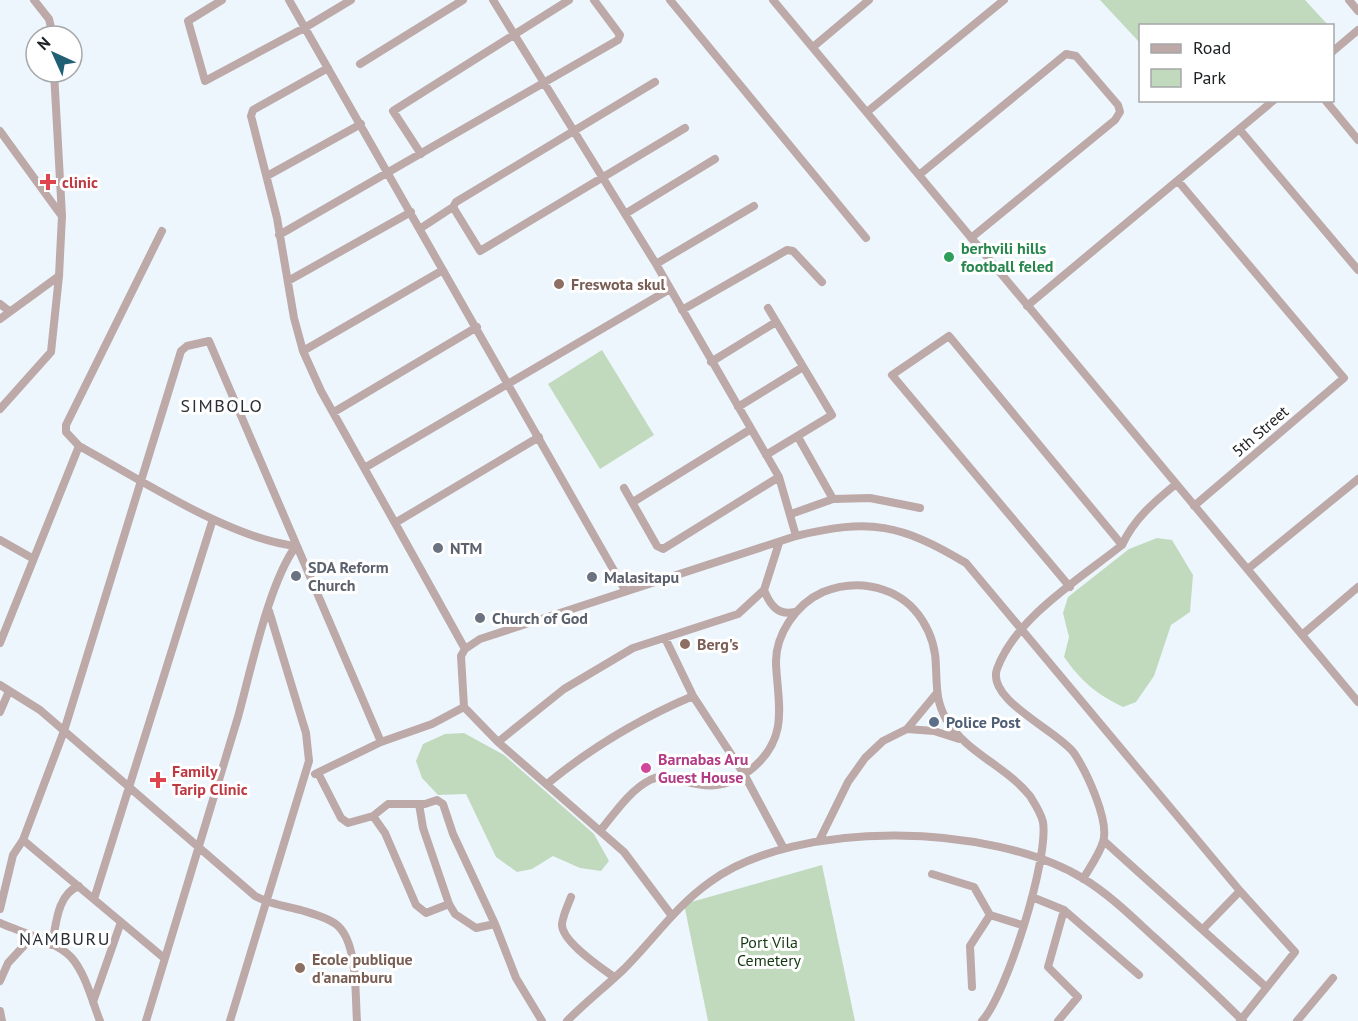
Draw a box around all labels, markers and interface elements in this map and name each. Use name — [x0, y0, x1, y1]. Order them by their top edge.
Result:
north arrow — [24, 24, 84, 84]
legend — [1139, 24, 1334, 102]
text: N — [33, 33, 54, 54]
text: Road — [1193, 36, 1231, 59]
text: Park — [1193, 66, 1226, 89]
place label: clinic — [62, 172, 98, 192]
marker: clinic — [39, 173, 57, 191]
place label: berhvili hills football feled — [961, 238, 1053, 276]
marker: berhvili hills football feled — [942, 250, 956, 264]
place label: Freswota skul — [571, 274, 665, 294]
marker: Freswota skul — [552, 277, 566, 291]
district label: SIMBOLO — [181, 394, 263, 417]
street label: 5th Street — [1228, 401, 1293, 461]
place label: NTM — [450, 538, 482, 558]
marker: NTM — [431, 541, 445, 555]
place label: SDA Reform Church — [308, 557, 389, 595]
place label: Malasitapu — [604, 567, 679, 587]
marker: SDA Reform Church — [289, 569, 303, 583]
marker: Malasitapu — [585, 570, 599, 584]
place label: Church of God — [492, 608, 588, 628]
marker: Church of God — [473, 611, 487, 625]
place label: Berg's — [697, 634, 739, 654]
marker: Berg's — [678, 637, 692, 651]
place label: Police Post — [946, 712, 1021, 732]
marker: Police Post — [927, 715, 941, 729]
place label: Barnabas Aru Guest House — [658, 749, 748, 787]
place label: Family Tarip Clinic — [172, 761, 248, 799]
marker: Barnabas Aru Guest House — [639, 761, 653, 775]
marker: Family Tarip Clinic — [149, 771, 167, 789]
district label: NAMBURU — [19, 927, 111, 950]
park label: Port Vila Cemetery — [737, 932, 802, 970]
place label: Ecole publique d'anamburu — [312, 949, 413, 987]
marker: Ecole publique d'anamburu — [293, 961, 307, 975]

